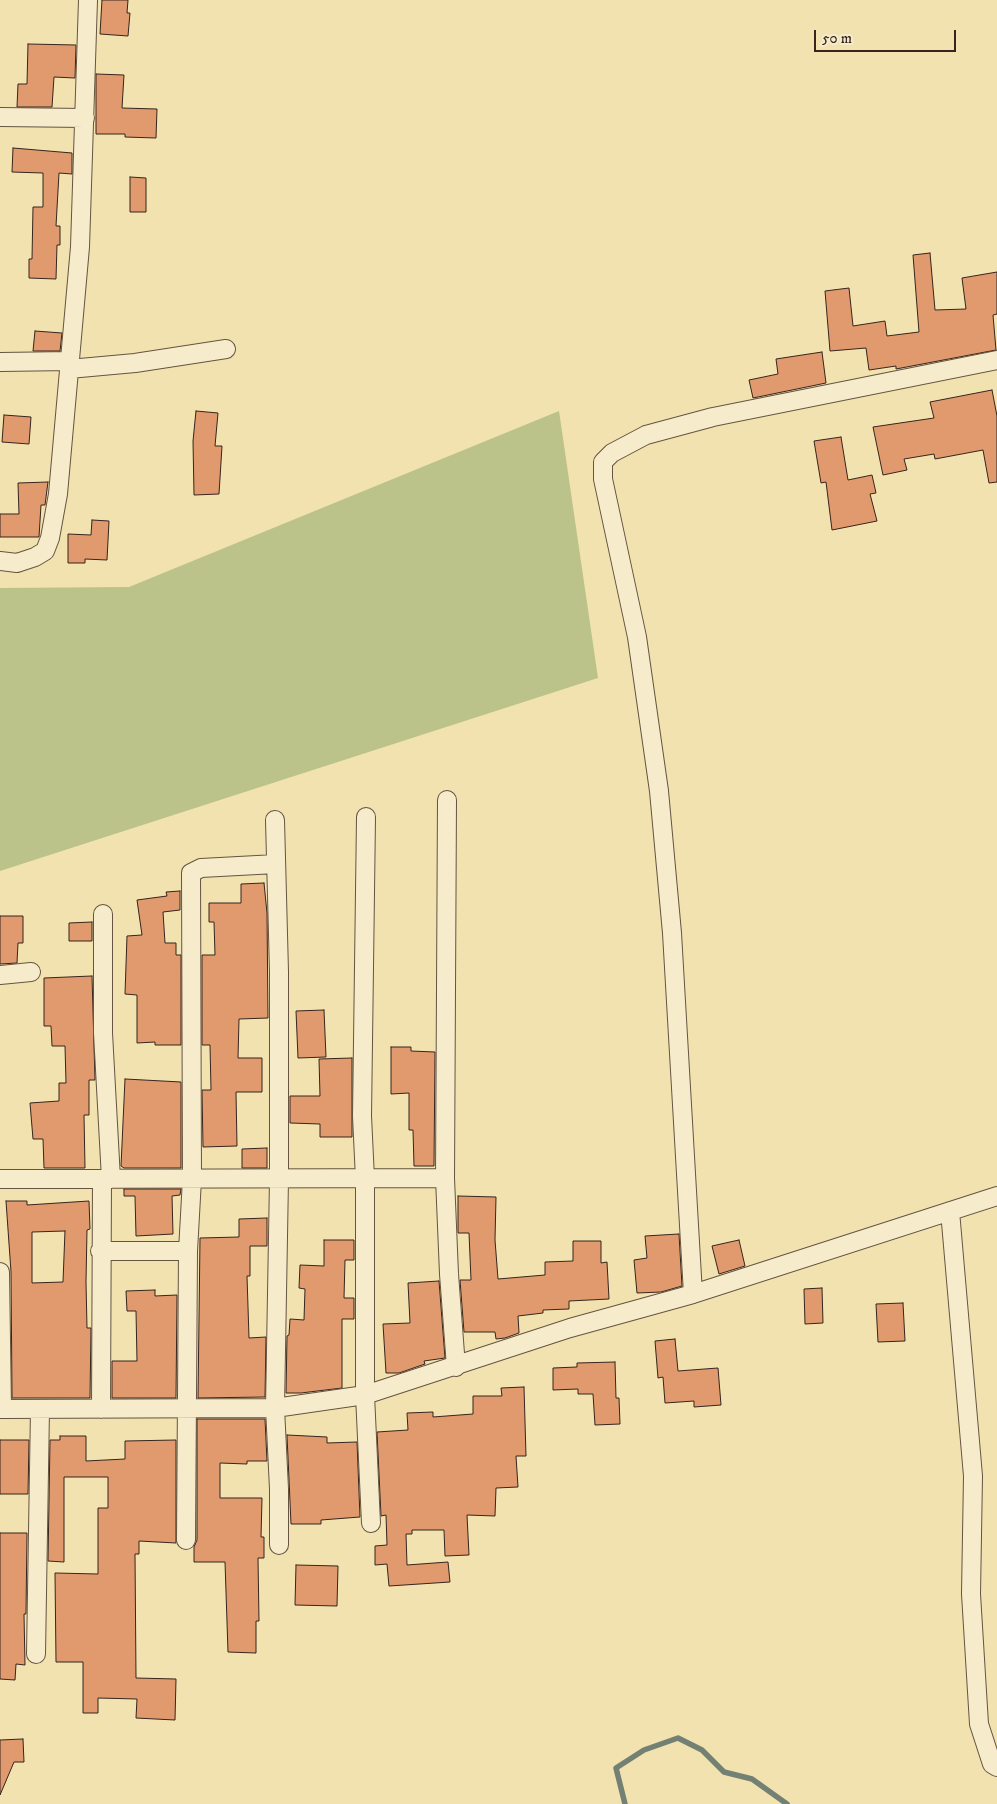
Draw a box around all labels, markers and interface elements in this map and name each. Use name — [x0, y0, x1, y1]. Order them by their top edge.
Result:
scale bar — [817, 20, 960, 52]
text: 50 m — [822, 29, 852, 48]

